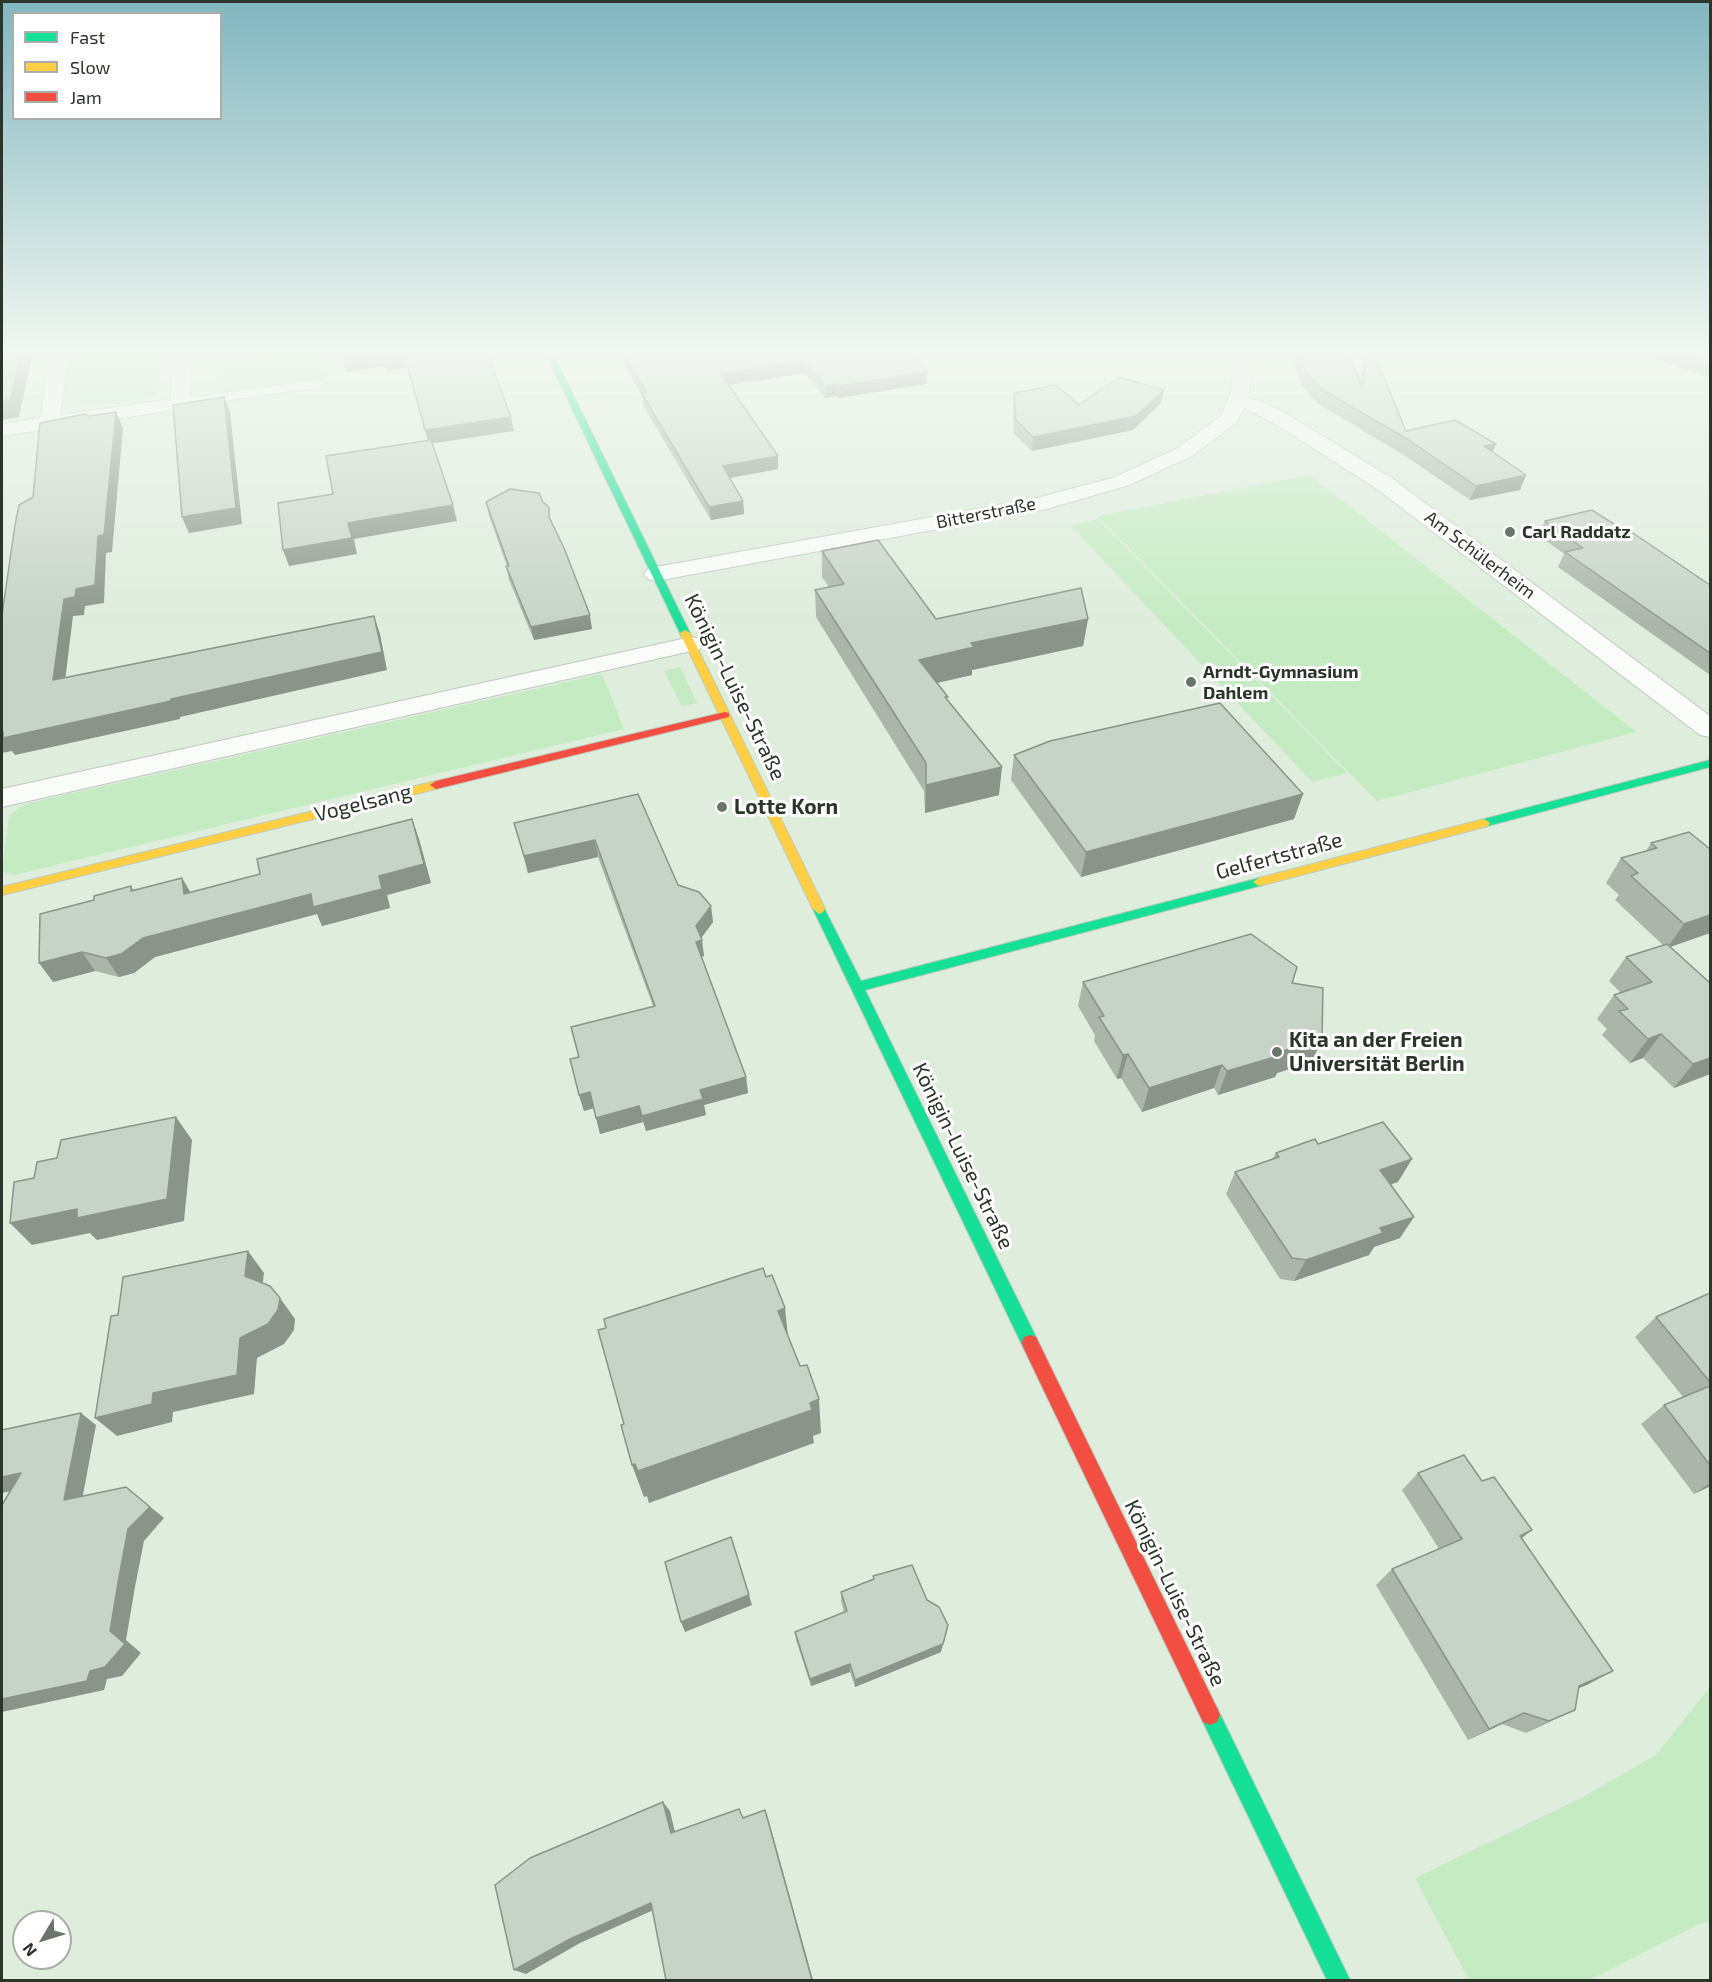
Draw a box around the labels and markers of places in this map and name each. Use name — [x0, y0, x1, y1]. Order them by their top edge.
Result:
place label: Carl Raddatz — [1522, 521, 1631, 543]
marker: Carl Raddatz — [1503, 525, 1517, 539]
place label: Arndt-Gymnasium Dahlem — [1203, 661, 1359, 704]
marker: Arndt-Gymnasium Dahlem — [1184, 675, 1198, 689]
place label: Lotte Korn — [734, 794, 838, 820]
marker: Lotte Korn — [715, 800, 729, 814]
place label: Kita an der Freien Universität Berlin — [1289, 1027, 1465, 1077]
marker: Kita an der Freien Universität Berlin — [1270, 1045, 1284, 1059]

